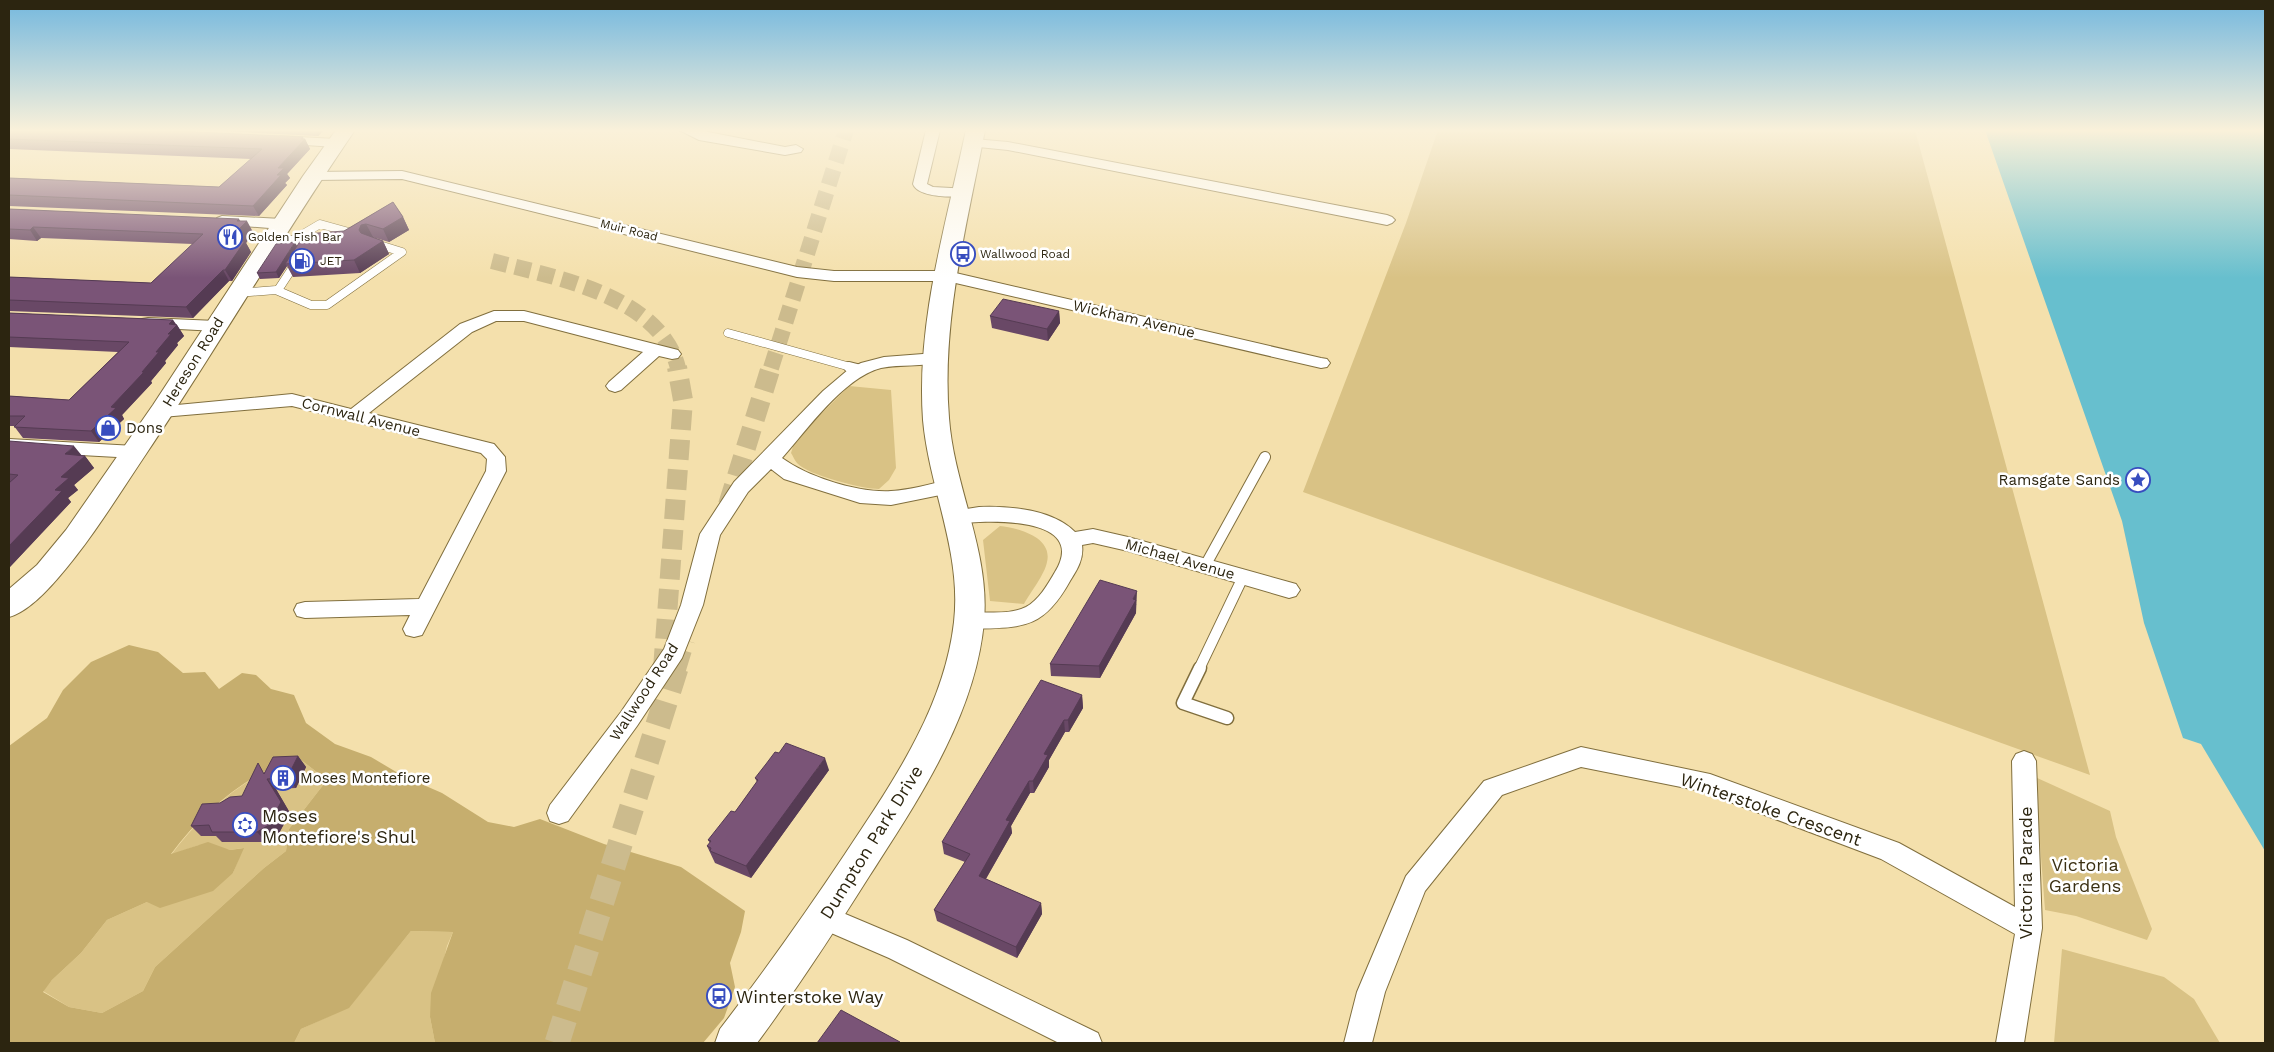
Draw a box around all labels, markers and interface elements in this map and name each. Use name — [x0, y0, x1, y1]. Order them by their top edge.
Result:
street label: Muir Road — [599, 216, 659, 244]
restaurant icon: Golden Fish Bar — [217, 224, 243, 250]
place label: Golden Fish Bar — [248, 230, 342, 244]
bus stop icon: Wallwood Road — [950, 241, 976, 267]
place label: Wallwood Road — [980, 247, 1070, 261]
fuel station icon: JET — [289, 248, 315, 274]
place label: JET — [320, 254, 342, 268]
street label: Wickham Avenue — [1071, 296, 1197, 342]
street label: Hereson Road — [158, 314, 228, 410]
street label: Cornwall Avenue — [300, 394, 422, 440]
shop icon: Dons — [95, 415, 121, 441]
place label: Dons — [126, 419, 163, 437]
place icon: Ramsgate Sands — [2125, 467, 2151, 493]
place label: Ramsgate Sands — [1999, 471, 2120, 489]
street label: Michael Avenue — [1123, 535, 1237, 583]
street label: Wallwood Road — [606, 640, 682, 744]
street label: Dumpton Park Drive — [815, 761, 927, 923]
building icon: Moses Montefiore — [270, 765, 296, 791]
street label: Winterstoke Crescent — [1678, 768, 1865, 850]
place label: Moses Montefiore — [300, 769, 430, 787]
place label: Moses Montefiore's Shul — [262, 805, 416, 847]
street label: Victoria Parade — [2015, 806, 2036, 940]
synagogue icon: Moses Montefiore's Shul — [232, 812, 258, 838]
park label: Victoria Gardens — [2049, 854, 2121, 896]
bus stop icon: Winterstoke Way — [706, 983, 732, 1009]
place label: Winterstoke Way — [736, 986, 884, 1007]

